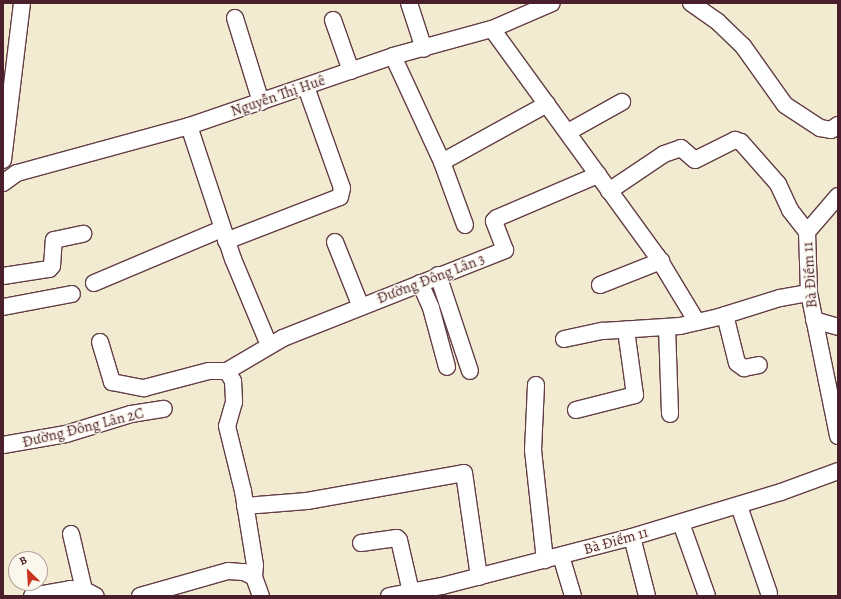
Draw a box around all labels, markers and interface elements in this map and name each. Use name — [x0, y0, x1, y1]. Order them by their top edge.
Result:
street label: Nguyễn Thị Huê — [228, 71, 328, 121]
street label: Bà Điểm 11 — [799, 241, 821, 309]
street label: Đường Đông Lân 3 — [374, 250, 488, 308]
street label: Đường Đông Lân 2C — [20, 404, 146, 452]
street label: Bà Điểm 11 — [582, 523, 650, 559]
north arrow — [8, 551, 48, 591]
text: B — [17, 552, 29, 569]

